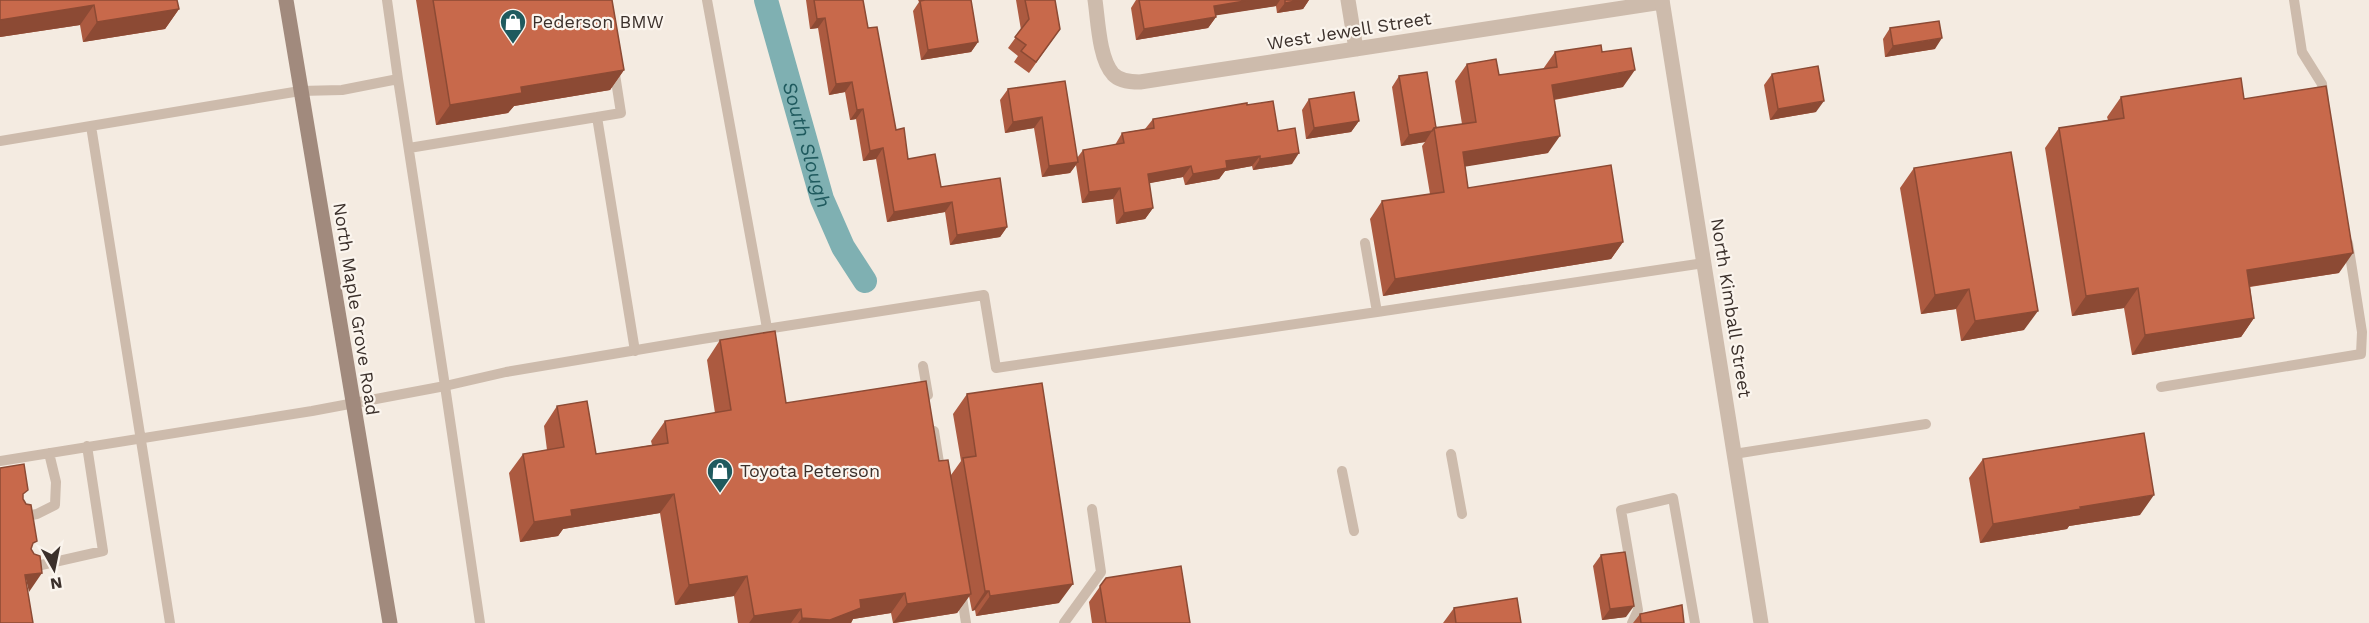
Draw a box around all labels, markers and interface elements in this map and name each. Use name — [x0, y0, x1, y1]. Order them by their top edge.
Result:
shop icon: Pederson BMW — [498, 7, 528, 45]
street label: West Jewell Street — [1265, 7, 1433, 54]
place label: Pederson BMW — [532, 11, 664, 32]
water label: South Slough — [777, 79, 836, 211]
street label: North Maple Grove Road — [329, 201, 384, 417]
street label: North Kimball Street — [1707, 217, 1756, 400]
shop icon: Toyota Peterson — [705, 456, 735, 494]
place label: Toyota Peterson — [740, 460, 880, 481]
north arrow — [24, 539, 84, 599]
text: N — [49, 573, 64, 594]

